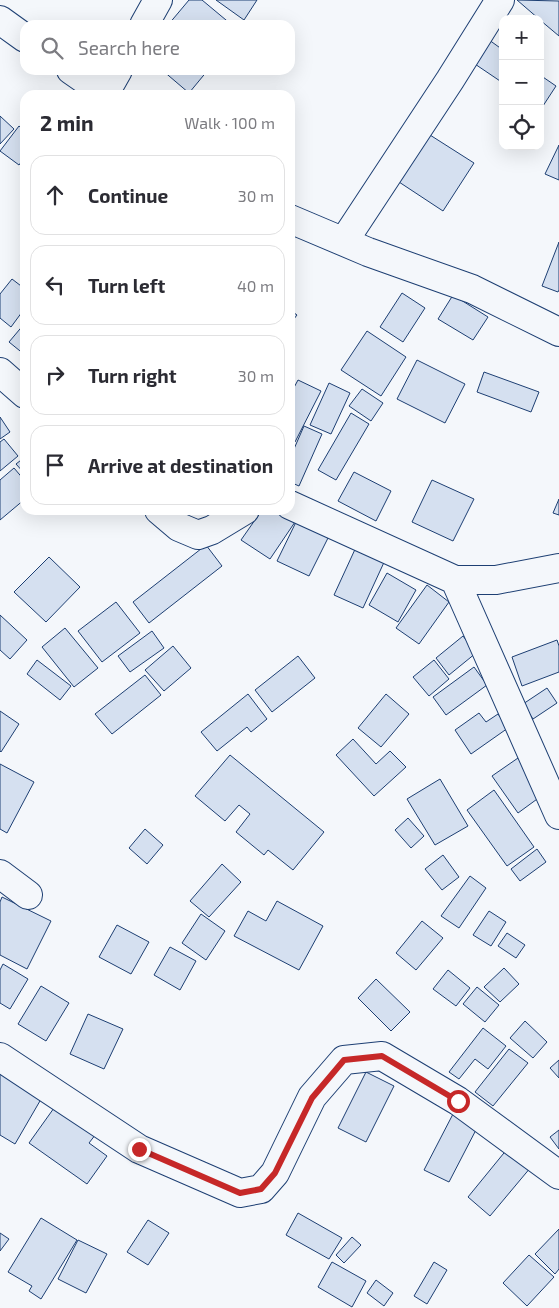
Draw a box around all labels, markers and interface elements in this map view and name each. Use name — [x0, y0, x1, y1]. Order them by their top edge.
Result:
map controls — [499, 15, 544, 150]
button: + — [499, 15, 544, 60]
search box — [20, 20, 295, 75]
icon: search — [38, 34, 66, 62]
text: Search here — [78, 36, 180, 59]
button: − — [499, 60, 544, 105]
button: locate — [499, 105, 544, 150]
text: 2 min — [40, 110, 94, 135]
text: Walk · 100 m — [184, 113, 275, 132]
icon: ahead — [41, 181, 69, 209]
text: Continue — [88, 184, 168, 207]
text: 30 m — [238, 186, 274, 205]
icon: left — [41, 271, 69, 299]
text: Turn left — [88, 274, 165, 297]
text: 40 m — [237, 276, 274, 295]
icon: right — [41, 361, 69, 389]
text: Turn right — [88, 364, 176, 387]
text: 30 m — [238, 366, 274, 385]
icon: arrive — [41, 451, 69, 479]
text: Arrive at destination — [88, 454, 273, 477]
route start — [447, 1090, 470, 1113]
route end — [128, 1138, 151, 1161]

